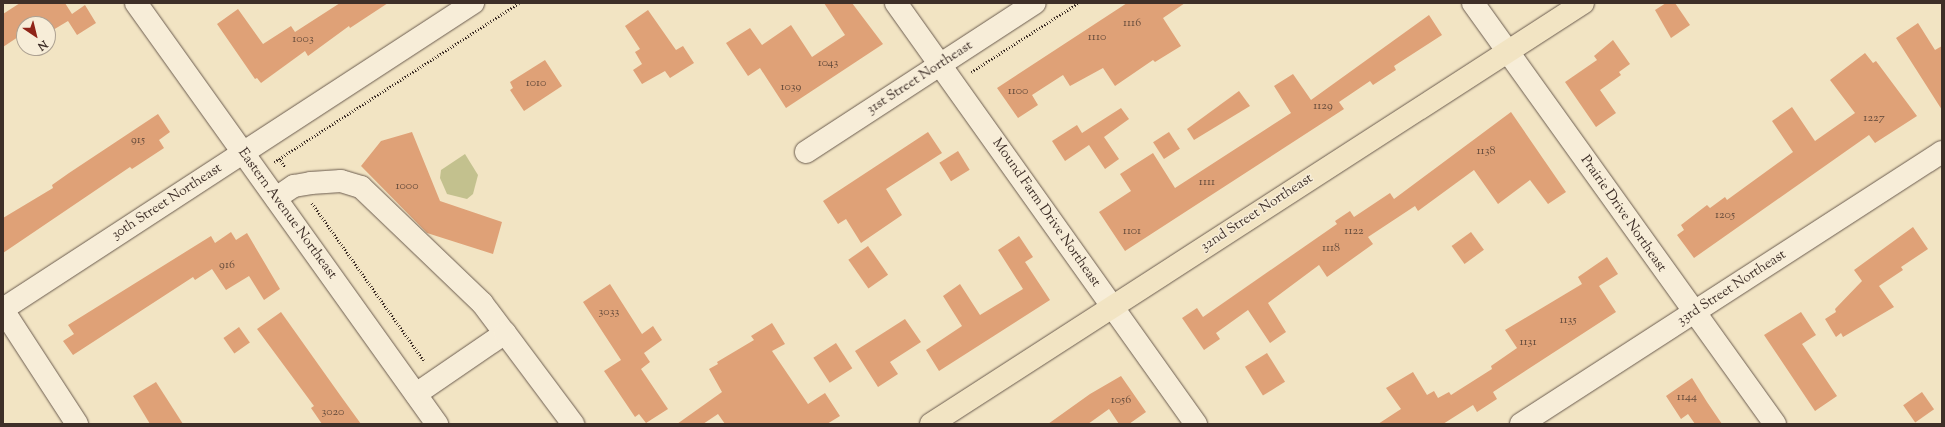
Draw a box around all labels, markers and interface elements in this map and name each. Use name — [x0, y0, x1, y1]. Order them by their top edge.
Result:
north arrow — [16, 16, 56, 56]
house number: 1116 — [1123, 17, 1141, 31]
house number: 1110 — [1088, 31, 1106, 45]
house number: 1003 — [292, 33, 314, 47]
text: N — [34, 36, 50, 54]
street label: 31st Street Northeast — [864, 38, 976, 118]
house number: 1043 — [818, 57, 838, 71]
house number: 1010 — [526, 77, 546, 91]
house number: 1039 — [781, 81, 801, 95]
house number: 1100 — [1008, 85, 1028, 99]
house number: 1129 — [1313, 100, 1333, 114]
house number: 1227 — [1863, 112, 1885, 126]
house number: 915 — [131, 134, 145, 148]
street label: Mound Farm Drive Northeast — [988, 135, 1104, 291]
street label: Eastern Avenue Northeast — [234, 145, 340, 283]
house number: 1138 — [1476, 145, 1496, 159]
street label: Prairie Drive Northeast — [1576, 152, 1670, 276]
street label: 30th Street Northeast — [109, 160, 225, 244]
street label: 32nd Street Northeast — [1198, 170, 1316, 256]
house number: 1111 — [1199, 176, 1215, 190]
house number: 1000 — [395, 180, 419, 194]
house number: 1205 — [1715, 209, 1735, 223]
house number: 1101 — [1123, 225, 1141, 239]
house number: 1122 — [1344, 225, 1364, 239]
house number: 1118 — [1322, 242, 1340, 256]
street label: 33rd Street Northeast — [1674, 247, 1790, 329]
house number: 916 — [219, 259, 235, 273]
house number: 3033 — [599, 306, 619, 320]
house number: 1135 — [1559, 314, 1577, 328]
house number: 1131 — [1519, 336, 1537, 350]
house number: 1144 — [1677, 391, 1697, 405]
house number: 1056 — [1111, 394, 1131, 408]
house number: 3020 — [322, 406, 344, 420]

